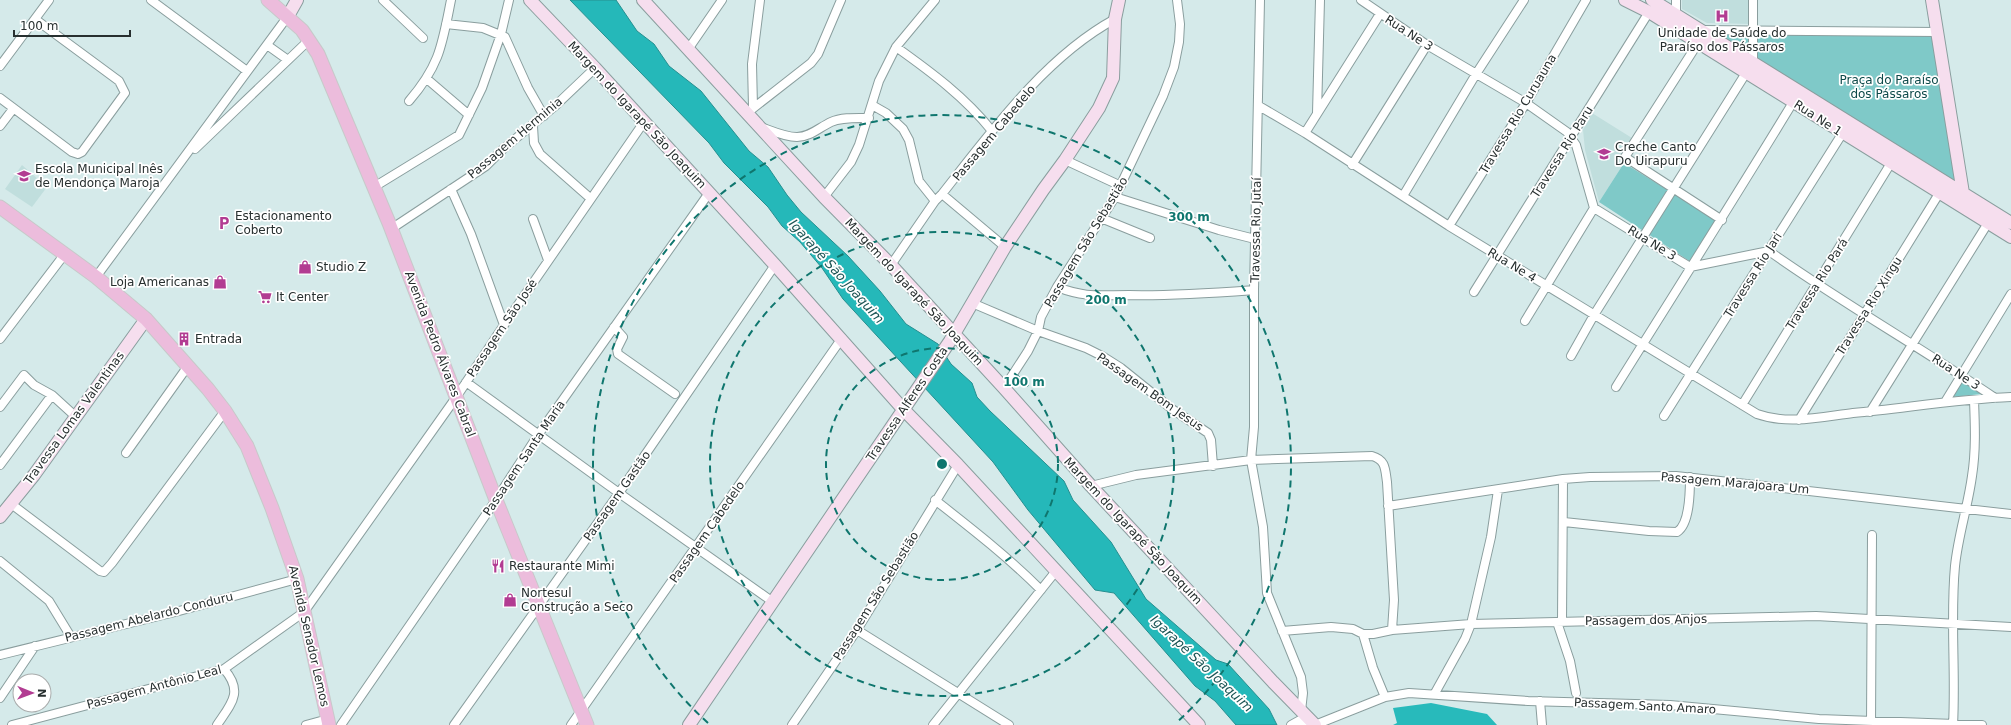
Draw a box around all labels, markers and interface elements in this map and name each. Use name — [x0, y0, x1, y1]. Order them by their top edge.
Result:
hospital icon: Unidade de Saúde do Paraíso dos Pássaros — [1714, 8, 1730, 24]
scale bar — [14, 12, 130, 38]
street label: Rua Ne 3 — [1382, 12, 1436, 54]
text: 100 m — [20, 19, 58, 33]
place label: Unidade de Saúde do Paraíso dos Pássaros — [1658, 26, 1786, 54]
street label: Margem do Igarapé São Joaquim — [565, 39, 709, 191]
street label: Travessa Rio Curuauna — [1476, 52, 1559, 177]
park label: Praça do Paraíso dos Pássaros — [1839, 73, 1939, 101]
street label: Passagem Cabedelo — [950, 82, 1038, 184]
street label: Passagem Herminia — [465, 94, 565, 182]
street label: Rua Ne 1 — [1791, 97, 1845, 139]
street label: Travessa Rio Paru — [1528, 104, 1596, 201]
place label: Creche Canto Do Uirapuru — [1615, 140, 1696, 168]
school or university icon: Creche Canto Do Uirapuru — [1596, 146, 1612, 162]
place label: Escola Municipal Inês de Mendonça Maroja — [35, 162, 163, 190]
school or university icon: Escola Municipal Inês de Mendonça Maroja — [16, 168, 32, 184]
street label: Passagem São Sebastião — [1042, 174, 1130, 310]
street label: Travessa Rio Jutaí — [1248, 177, 1264, 284]
place label: Estacionamento Coberto — [235, 209, 332, 237]
text: 300 m — [1168, 210, 1210, 224]
parking icon: Estacionamento Coberto — [216, 215, 232, 231]
water label: Igarapé São Joaquim — [786, 216, 887, 326]
street label: Margem do Igarapé São Joaquim — [842, 216, 986, 368]
street label: Rua Ne 3 — [1625, 223, 1679, 263]
street label: Travessa Rio Jari — [1721, 230, 1785, 321]
street label: Travessa Rio Pará — [1783, 236, 1851, 333]
street label: Rua Ne 4 — [1485, 245, 1539, 285]
street label: Travessa Rio Xingu — [1833, 254, 1905, 359]
shop icon: Studio Z — [297, 259, 313, 275]
place label: Studio Z — [316, 260, 366, 274]
street label: Avenida Pedro Álvares Cabral — [402, 269, 479, 439]
shop icon: Loja Americanas — [212, 274, 228, 290]
place label: Loja Americanas — [110, 275, 209, 289]
street label: Passagem São José — [464, 276, 540, 380]
supermarket icon: It Center — [257, 289, 273, 305]
place label: It Center — [276, 290, 329, 304]
text: 200 m — [1085, 293, 1127, 307]
building icon: Entrada — [176, 331, 192, 347]
place label: Entrada — [195, 332, 242, 346]
street label: Travessa Alferes Costa — [863, 344, 951, 465]
street label: Travessa Lomas Valentinas — [20, 349, 127, 488]
street label: Passagem Bom Jesus — [1094, 350, 1206, 434]
street label: Rua Ne 3 — [1929, 351, 1983, 393]
text: 100 m — [1003, 375, 1045, 389]
street label: Passagem Santa Maria — [480, 398, 568, 518]
street label: Passagem Gastão — [581, 448, 653, 544]
street label: Margem do Igarapé São Joaquim — [1061, 455, 1205, 607]
centre of rings — [935, 457, 949, 471]
street label: Passagem Marajoara Um — [1660, 470, 1810, 496]
street label: Passagem Cabedelo — [667, 478, 747, 586]
street label: Passagem São Sebastião — [830, 529, 922, 663]
restaurant icon: Restaurante Mimi — [490, 558, 506, 574]
place label: Restaurante Mimi — [509, 559, 615, 573]
street label: Avenida Senador Lemos — [286, 564, 332, 708]
place label: Nortesul Construção a Seco — [521, 586, 633, 614]
street label: Passagem Abelardo Conduru — [63, 589, 235, 645]
shop icon: Nortesul Construção a Seco — [502, 592, 518, 608]
water label: Igarapé São Joaquim — [1147, 612, 1256, 715]
street label: Passagem dos Anjos — [1585, 612, 1707, 628]
street label: Passagem Antônio Leal — [85, 662, 223, 712]
north arrow — [12, 673, 52, 713]
text: N — [35, 688, 48, 698]
street label: Passagem Santo Amaro — [1574, 695, 1716, 717]

